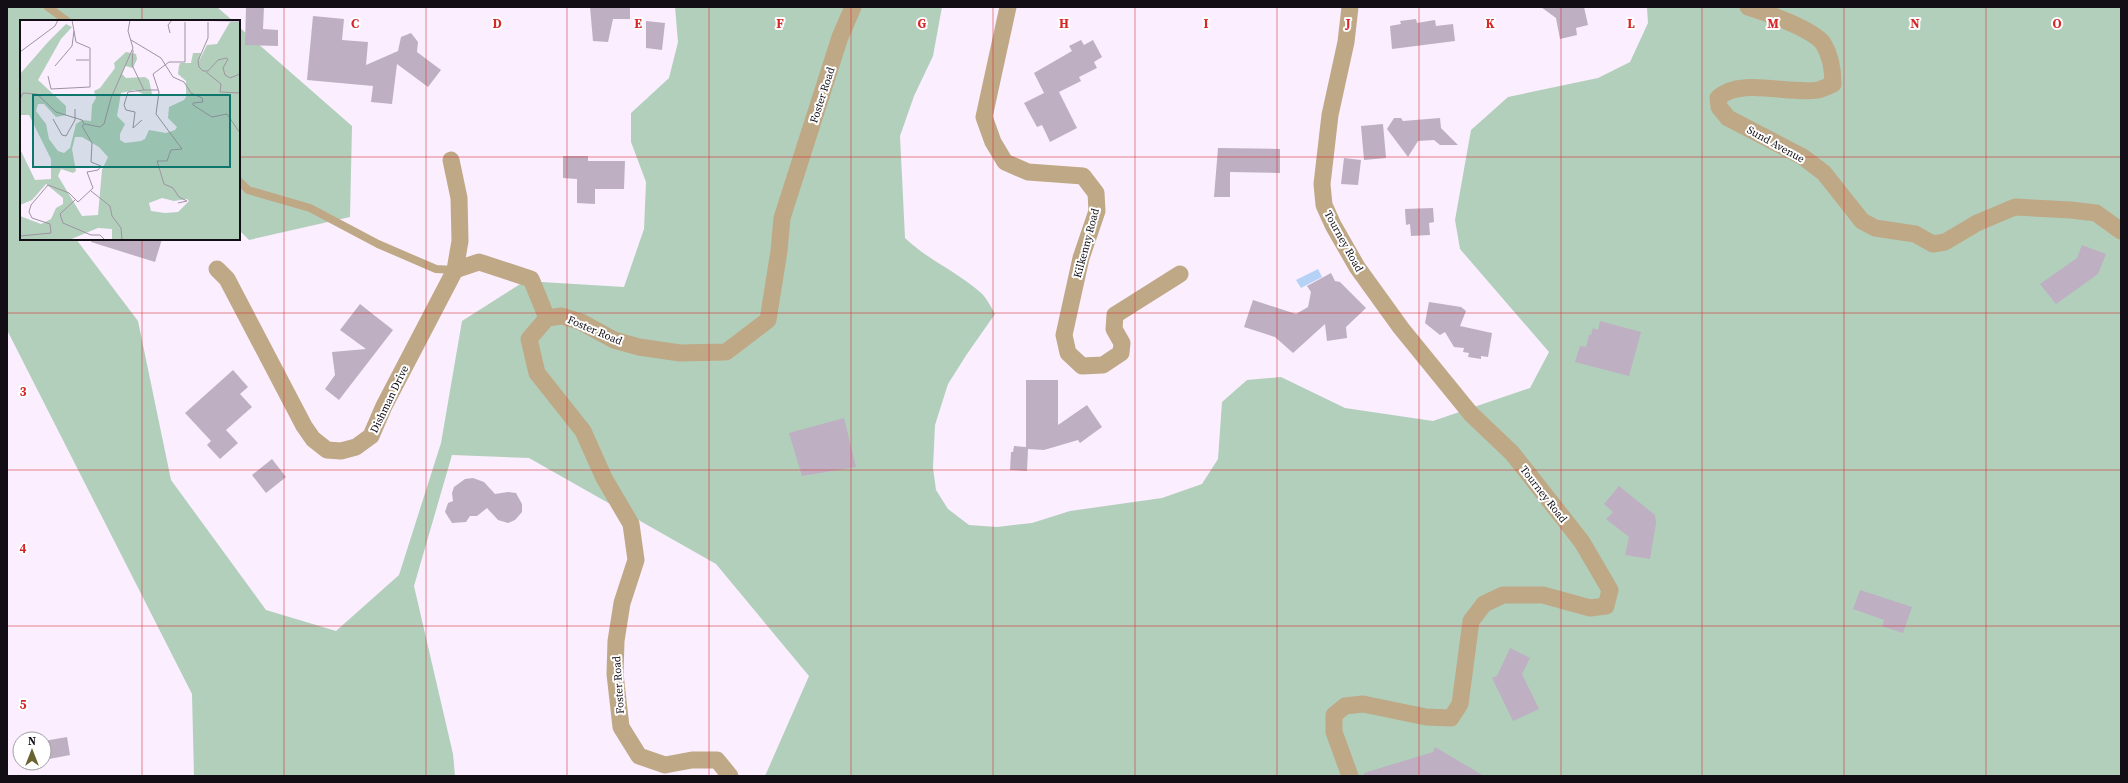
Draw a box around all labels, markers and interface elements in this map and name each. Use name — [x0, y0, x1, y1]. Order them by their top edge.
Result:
text: C — [351, 15, 359, 32]
text: D — [492, 15, 502, 32]
text: E — [634, 15, 642, 32]
text: F — [776, 15, 784, 32]
text: G — [918, 15, 927, 32]
text: H — [1059, 15, 1069, 32]
text: I — [1203, 15, 1209, 32]
text: J — [1344, 15, 1351, 32]
text: K — [1485, 15, 1495, 32]
text: L — [1627, 15, 1635, 32]
text: M — [1767, 15, 1779, 32]
text: N — [1910, 15, 1920, 32]
text: O — [2052, 15, 2062, 32]
inset map — [20, 20, 240, 240]
street label: Foster Road — [806, 65, 839, 125]
street label: Sund Avenue — [1744, 122, 1808, 167]
street label: Kilkenny Road — [1070, 206, 1103, 280]
street label: Tourney Road — [1320, 208, 1367, 275]
street label: Foster Road — [565, 312, 625, 349]
street label: Dishman Drive — [367, 363, 412, 436]
text: 3 — [19, 383, 27, 400]
street label: Tourney Road — [1517, 463, 1571, 526]
text: 4 — [19, 540, 27, 557]
street label: Foster Road — [609, 655, 628, 714]
text: 5 — [19, 696, 27, 713]
north arrow — [12, 731, 52, 771]
text: N — [28, 734, 36, 749]

